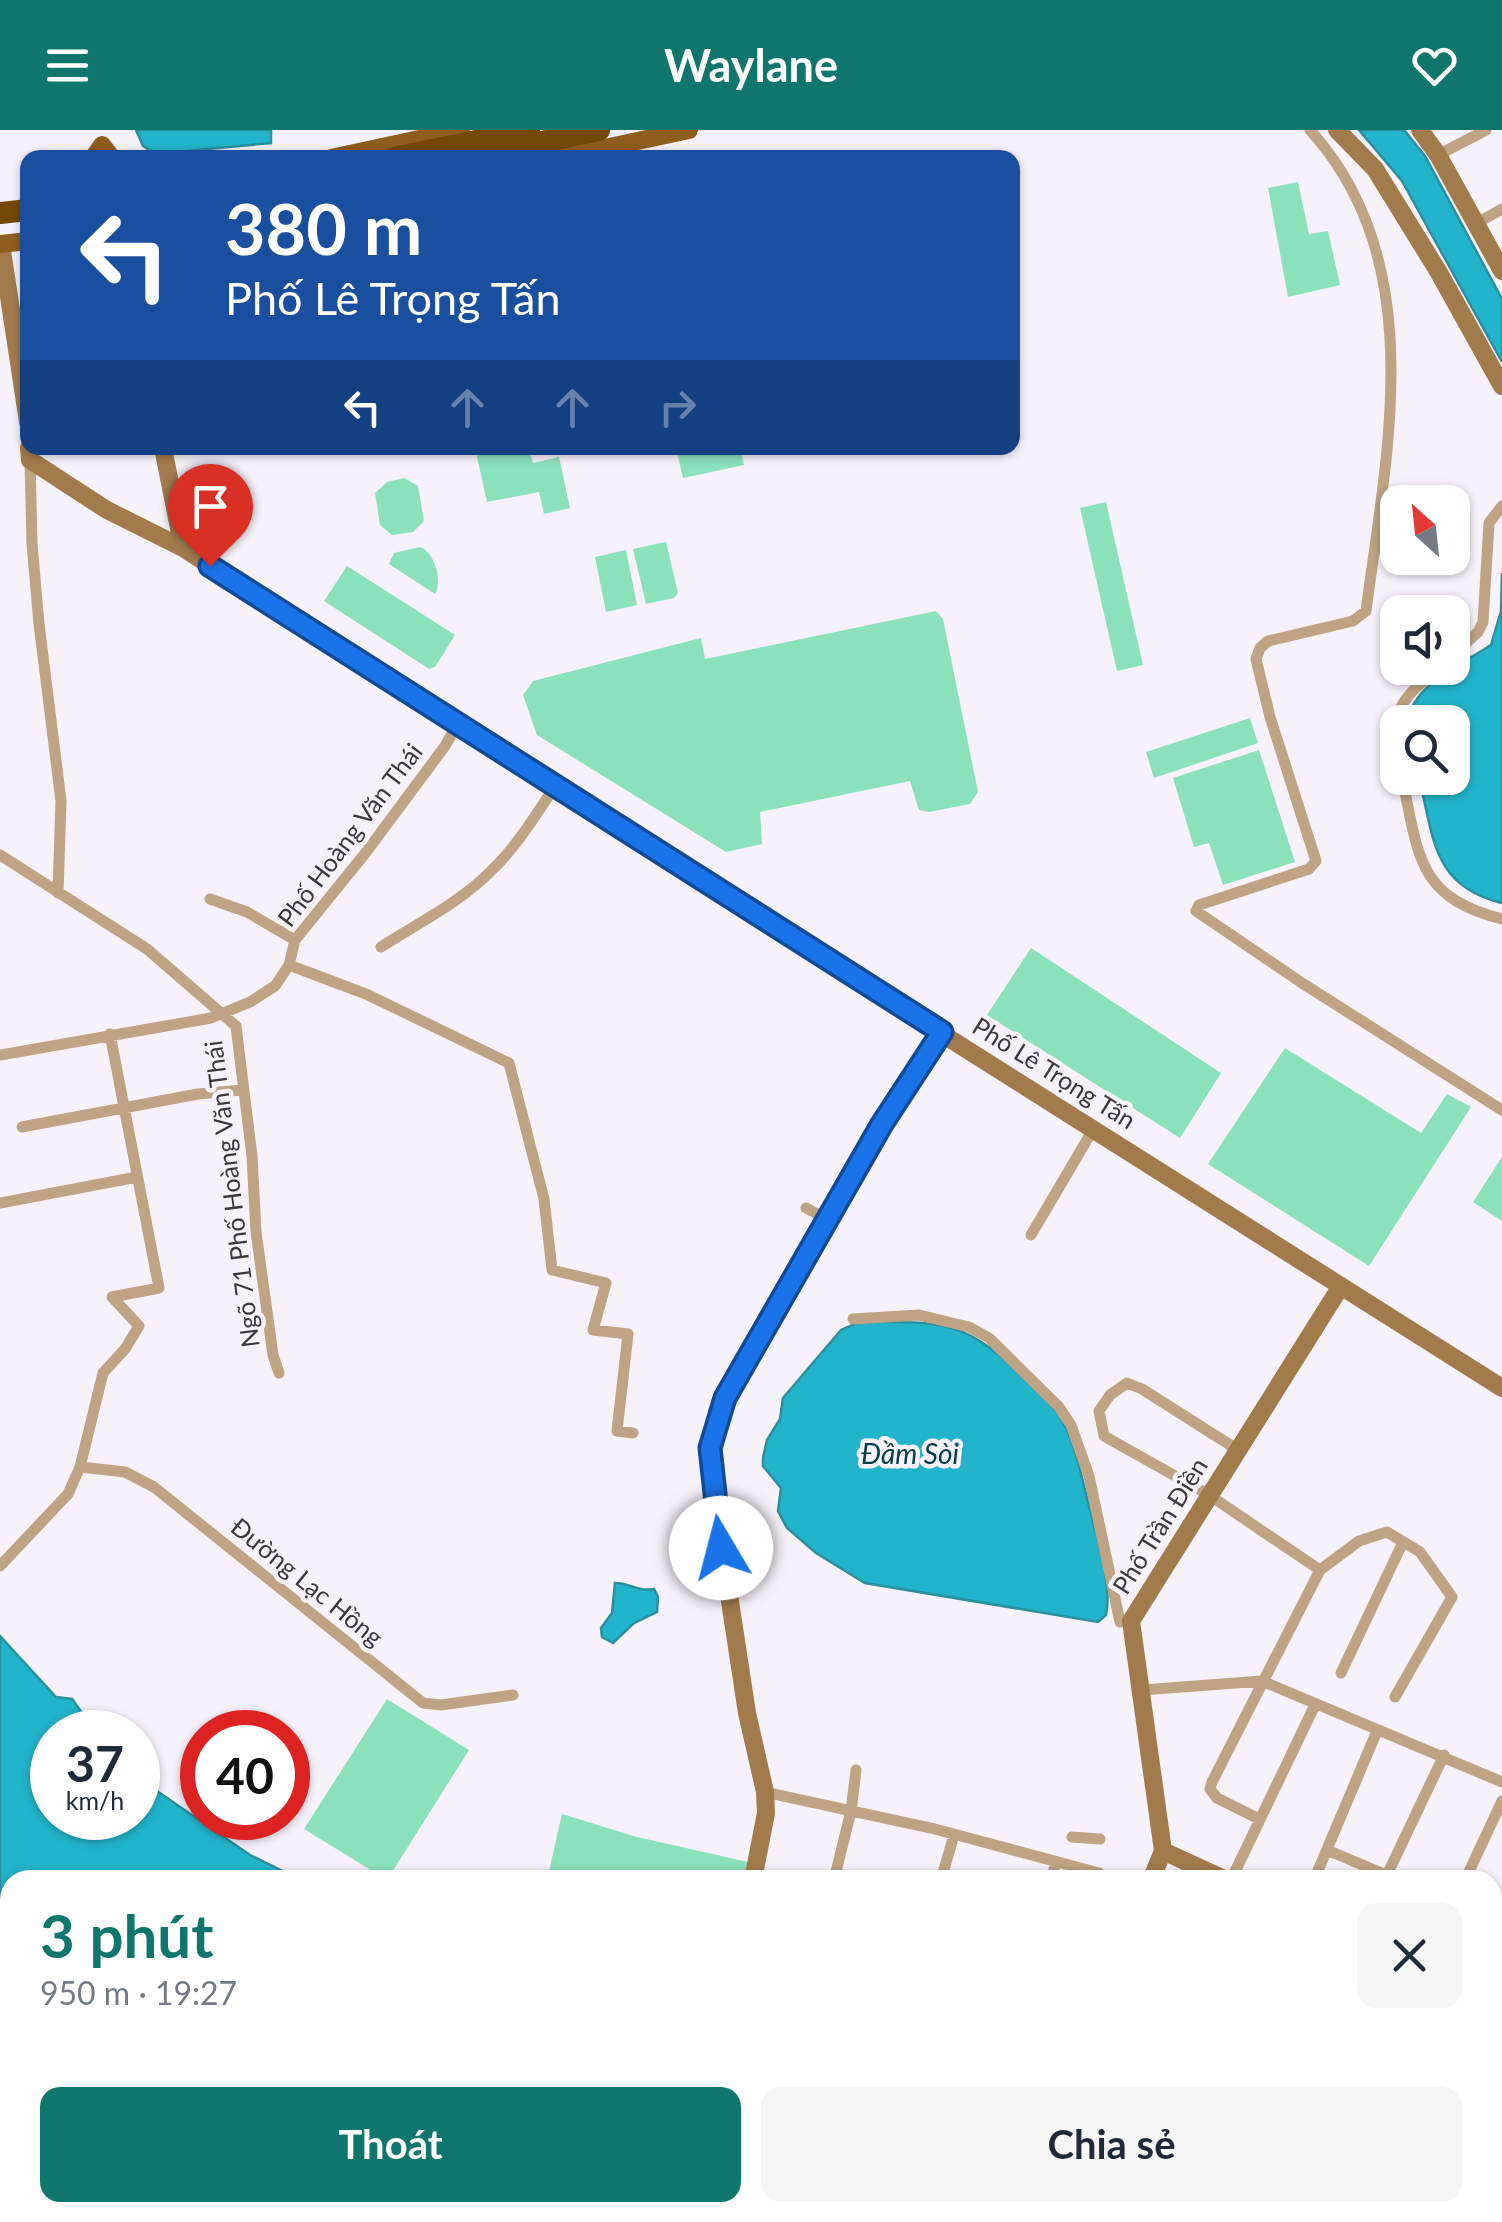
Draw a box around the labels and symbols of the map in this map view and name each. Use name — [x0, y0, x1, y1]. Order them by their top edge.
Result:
pin — [168, 464, 253, 567]
north arrow — [1380, 485, 1470, 575]
street label: Phố Hoàng Văn Thái — [271, 737, 428, 932]
street label: Phố Lê Trọng Tấn — [968, 1010, 1142, 1134]
street label: Ngõ 71 Phố Hoàng Văn Thái — [197, 1039, 265, 1349]
water label: Đầm Sòi — [861, 1436, 959, 1470]
street label: Phố Trần Điền — [1105, 1452, 1213, 1599]
position arrow — [669, 1496, 773, 1600]
street label: Đường Lạc Hồng — [226, 1511, 390, 1652]
speed limit sign: 40 — [180, 1710, 310, 1840]

